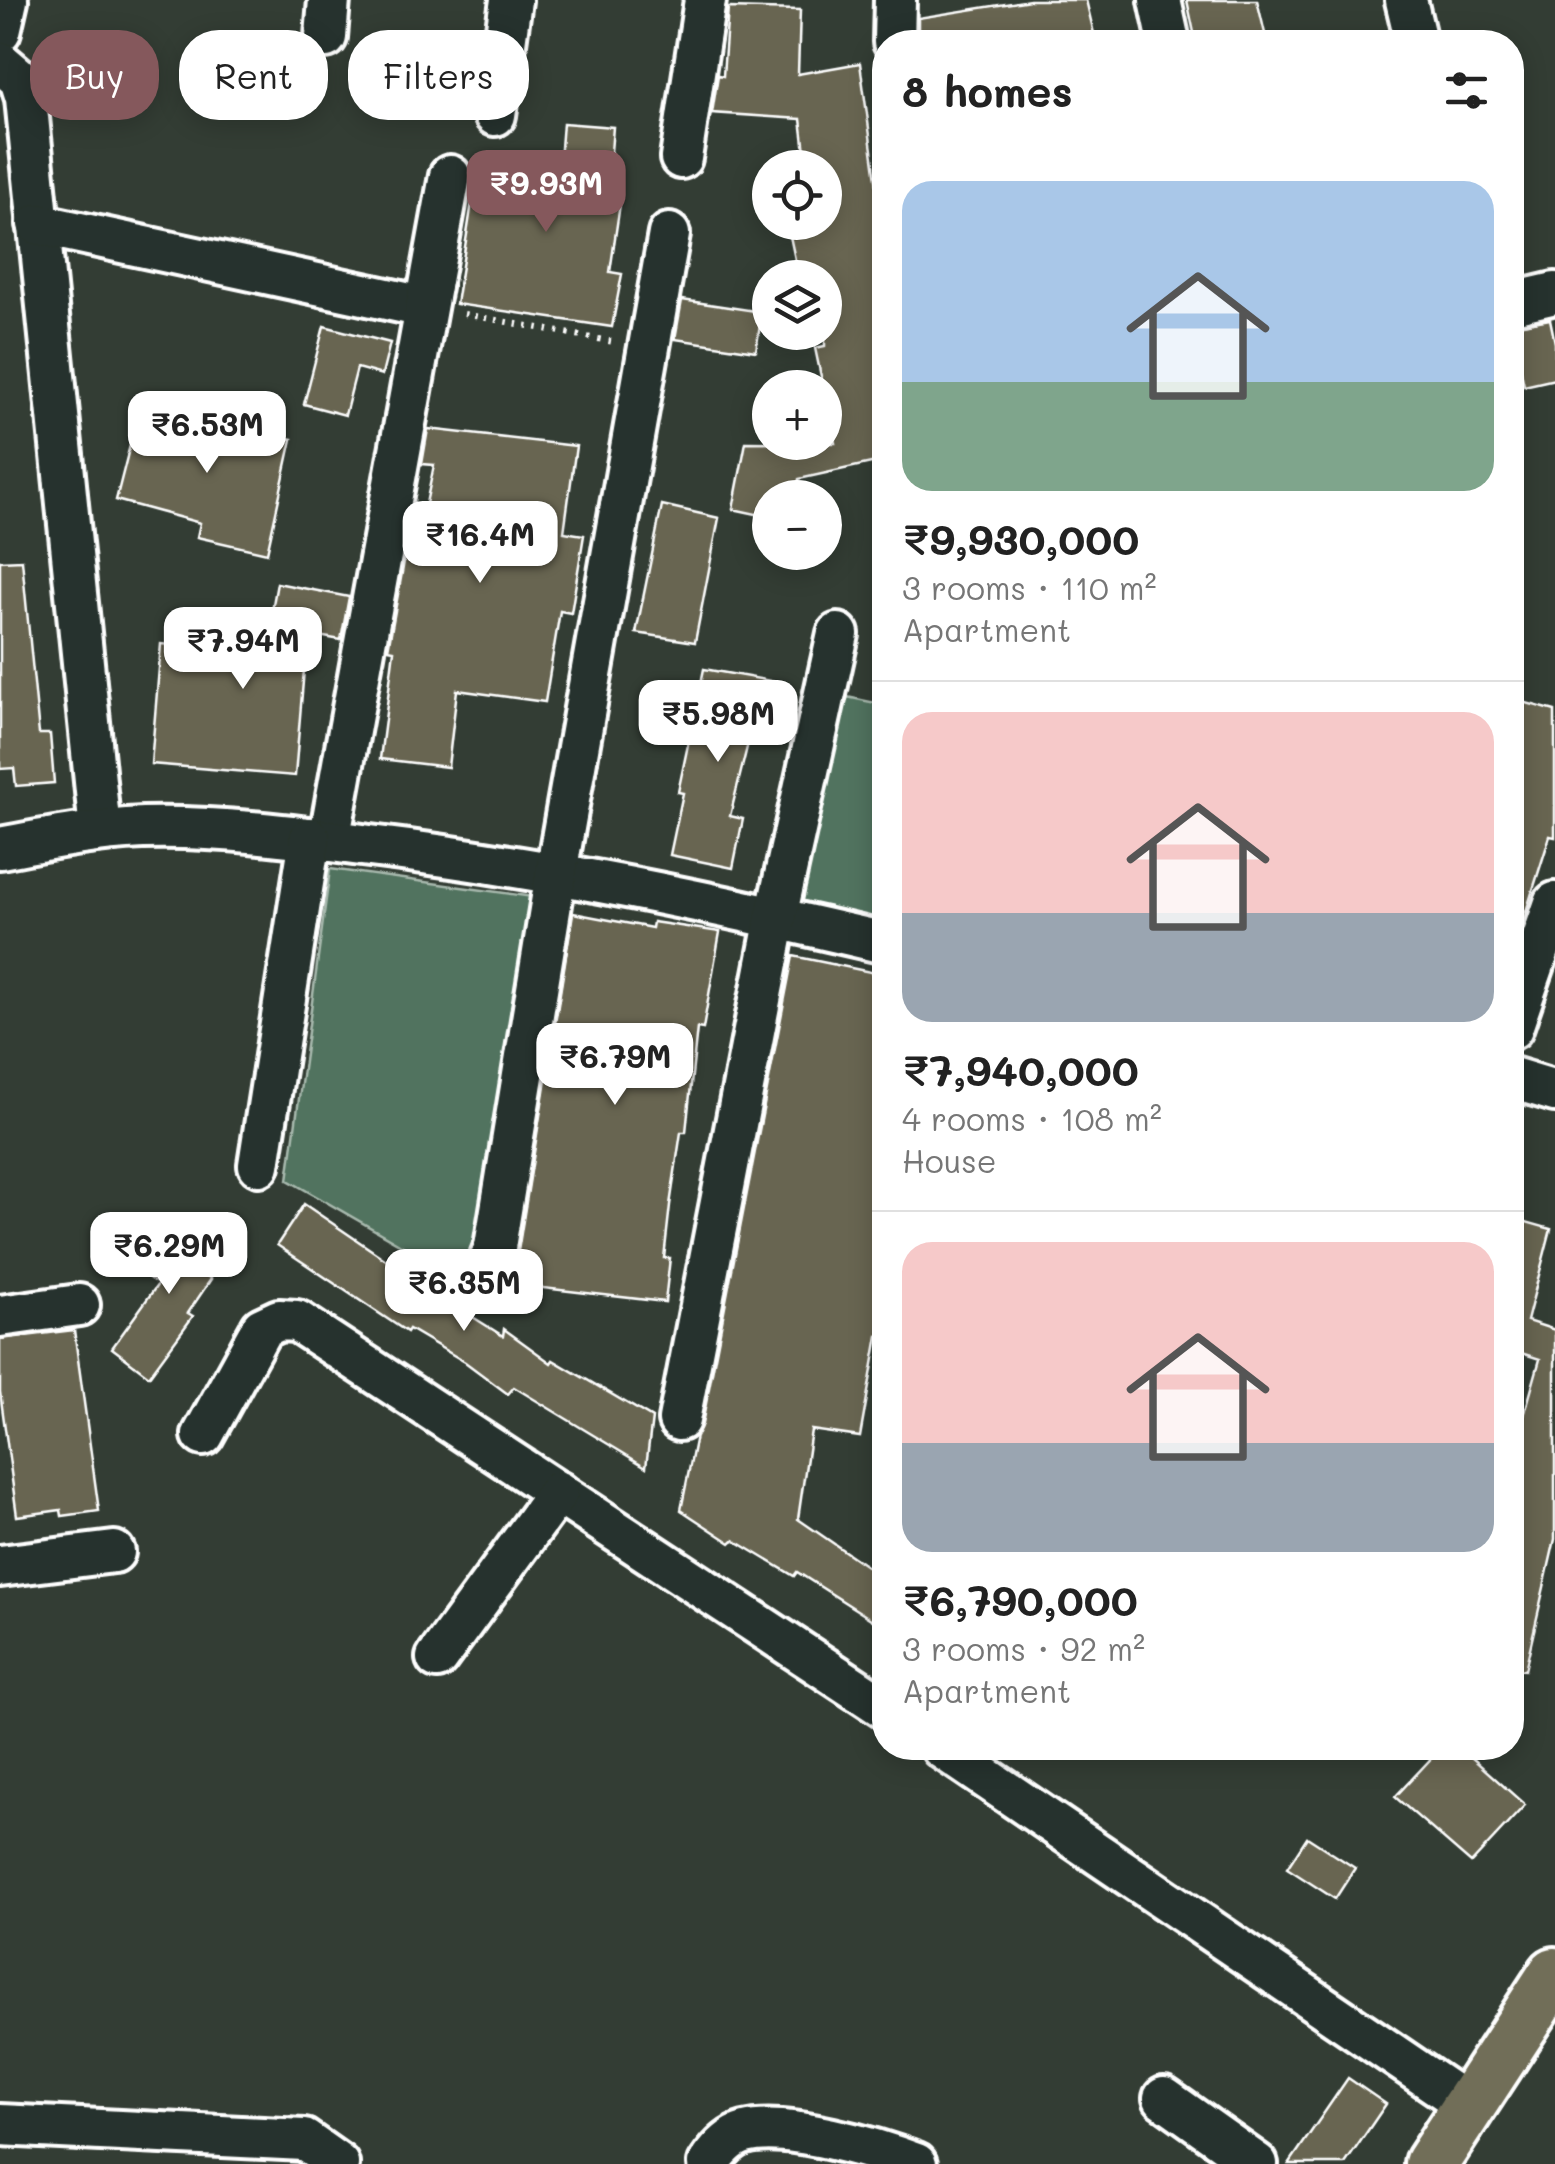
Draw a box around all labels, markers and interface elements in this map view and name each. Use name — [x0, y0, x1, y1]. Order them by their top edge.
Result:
chip: Buy — [30, 30, 159, 120]
chip: Rent — [179, 30, 328, 120]
chip: Filters — [348, 30, 529, 120]
text: 8 homes — [902, 63, 1073, 118]
icon: filters — [1439, 63, 1494, 118]
pin: ₹9.93M — [465, 150, 627, 235]
map controls — [752, 150, 842, 570]
button: locate — [752, 150, 842, 240]
text: ₹9.93M — [489, 161, 603, 203]
icon: home — [1108, 246, 1288, 426]
button: layers — [752, 260, 842, 350]
button: + — [752, 370, 842, 460]
pin: ₹6.53M — [126, 391, 288, 476]
text: ₹6.53M — [150, 402, 264, 444]
button: − — [752, 480, 842, 570]
pin: ₹16.4M — [399, 501, 561, 586]
text: ₹9,930,000 — [902, 511, 1139, 566]
text: ₹16.4M — [425, 512, 535, 554]
text: 3 rooms · 110 m² — [902, 566, 1157, 608]
pin: ₹7.94M — [162, 607, 324, 692]
text: Apartment — [902, 608, 1071, 650]
text: ₹7.94M — [186, 618, 300, 660]
pin: ₹5.98M — [637, 680, 799, 765]
text: ₹5.98M — [661, 691, 775, 733]
icon: home — [1108, 777, 1288, 957]
pin: ₹6.79M — [534, 1023, 696, 1108]
text: ₹6.79M — [558, 1034, 672, 1076]
text: ₹7,940,000 — [902, 1042, 1139, 1097]
text: 4 rooms · 108 m² — [902, 1097, 1162, 1139]
text: House — [902, 1139, 997, 1181]
pin: ₹6.29M — [88, 1212, 250, 1297]
text: ₹6.29M — [112, 1223, 226, 1265]
pin: ₹6.35M — [383, 1249, 545, 1334]
text: ₹6.35M — [407, 1260, 521, 1302]
icon: home — [1108, 1307, 1288, 1487]
text: ₹6,790,000 — [902, 1572, 1138, 1627]
text: 3 rooms · 92 m² — [902, 1627, 1145, 1669]
text: Apartment — [902, 1669, 1071, 1711]

